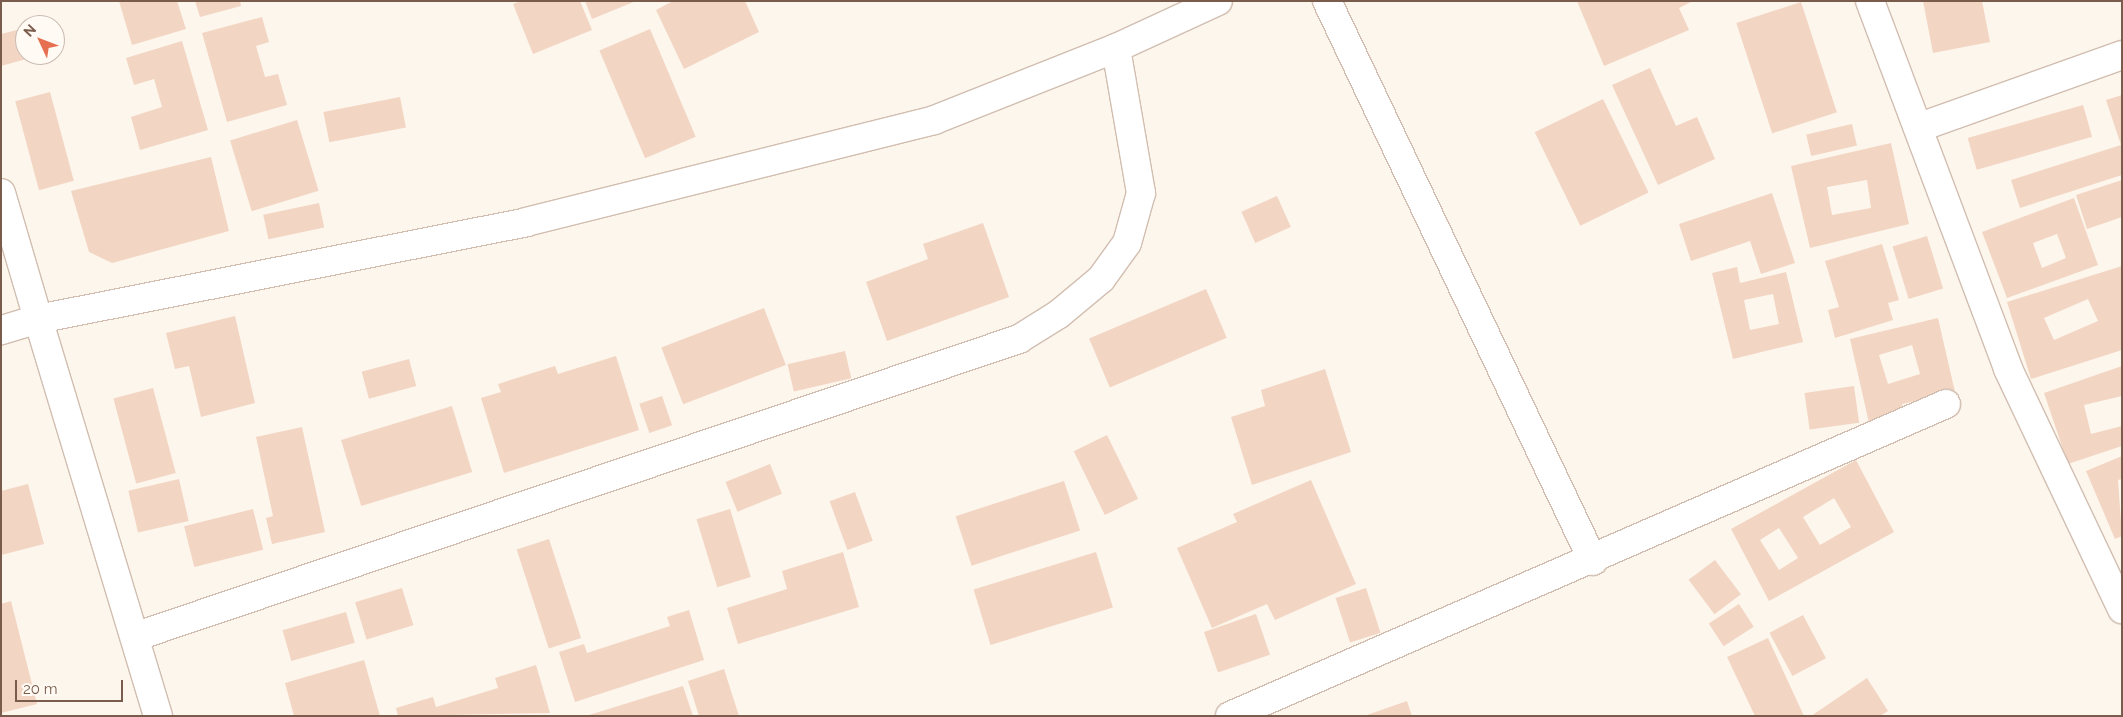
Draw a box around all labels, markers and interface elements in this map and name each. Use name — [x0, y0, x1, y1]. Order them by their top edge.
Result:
north arrow — [15, 15, 65, 65]
text: N — [20, 21, 39, 40]
scale bar — [18, 670, 125, 702]
text: 20 m — [23, 680, 58, 698]

